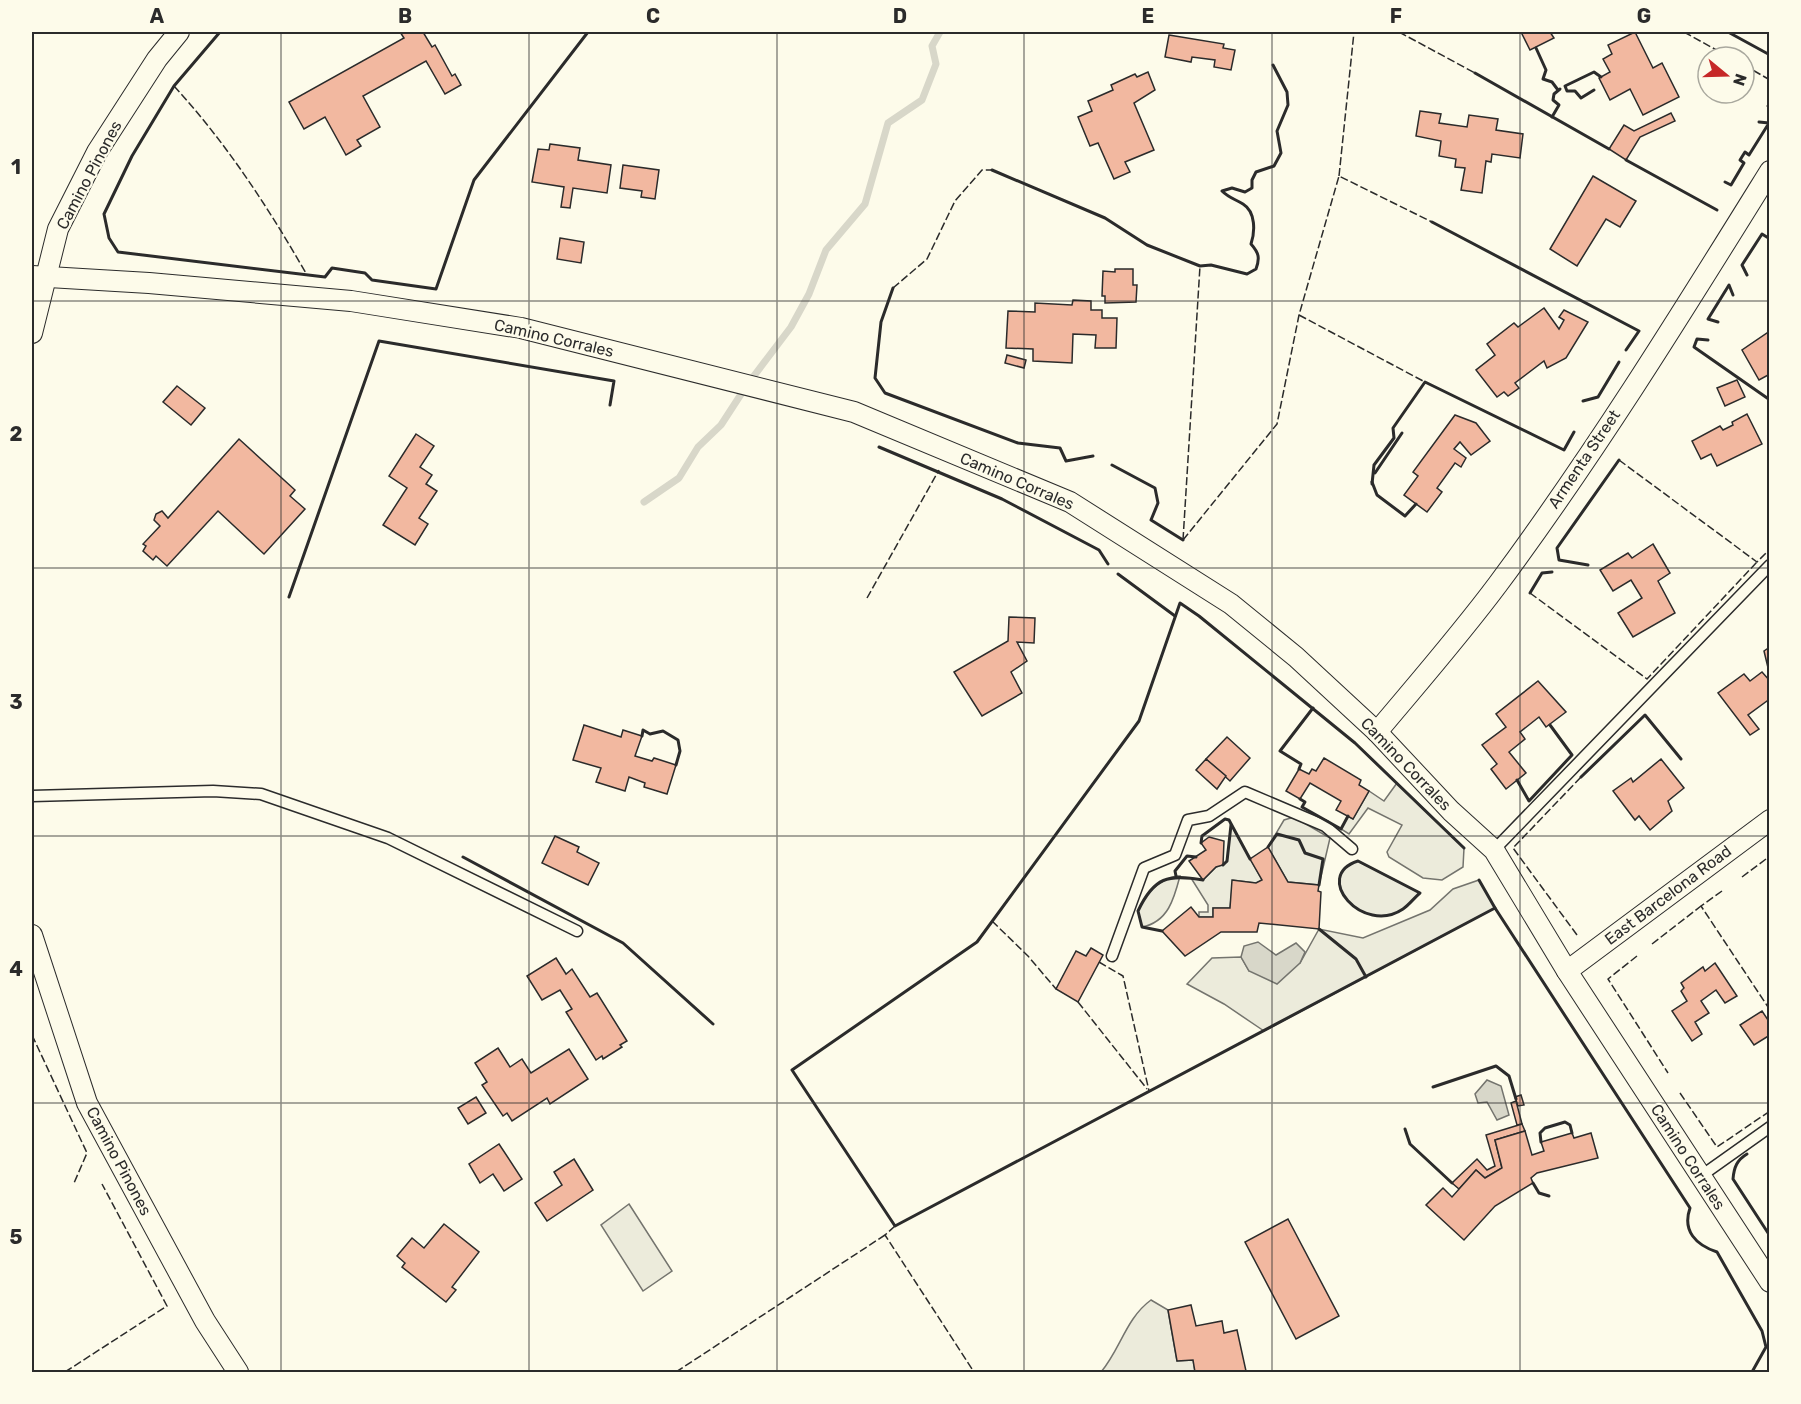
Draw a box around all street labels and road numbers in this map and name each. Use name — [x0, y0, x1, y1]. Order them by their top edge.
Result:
street label: Camino Pinones — [52, 117, 126, 233]
street label: Camino Corrales — [492, 315, 616, 361]
street label: Armenta Street — [1544, 406, 1624, 512]
street label: Camino Corrales — [957, 448, 1077, 514]
street label: Camino Corrales — [1357, 713, 1455, 815]
street label: East Barcelona Road — [1601, 841, 1735, 949]
street label: Camino Corrales — [1647, 1101, 1729, 1213]
street label: Camino Pinones — [82, 1103, 156, 1219]

